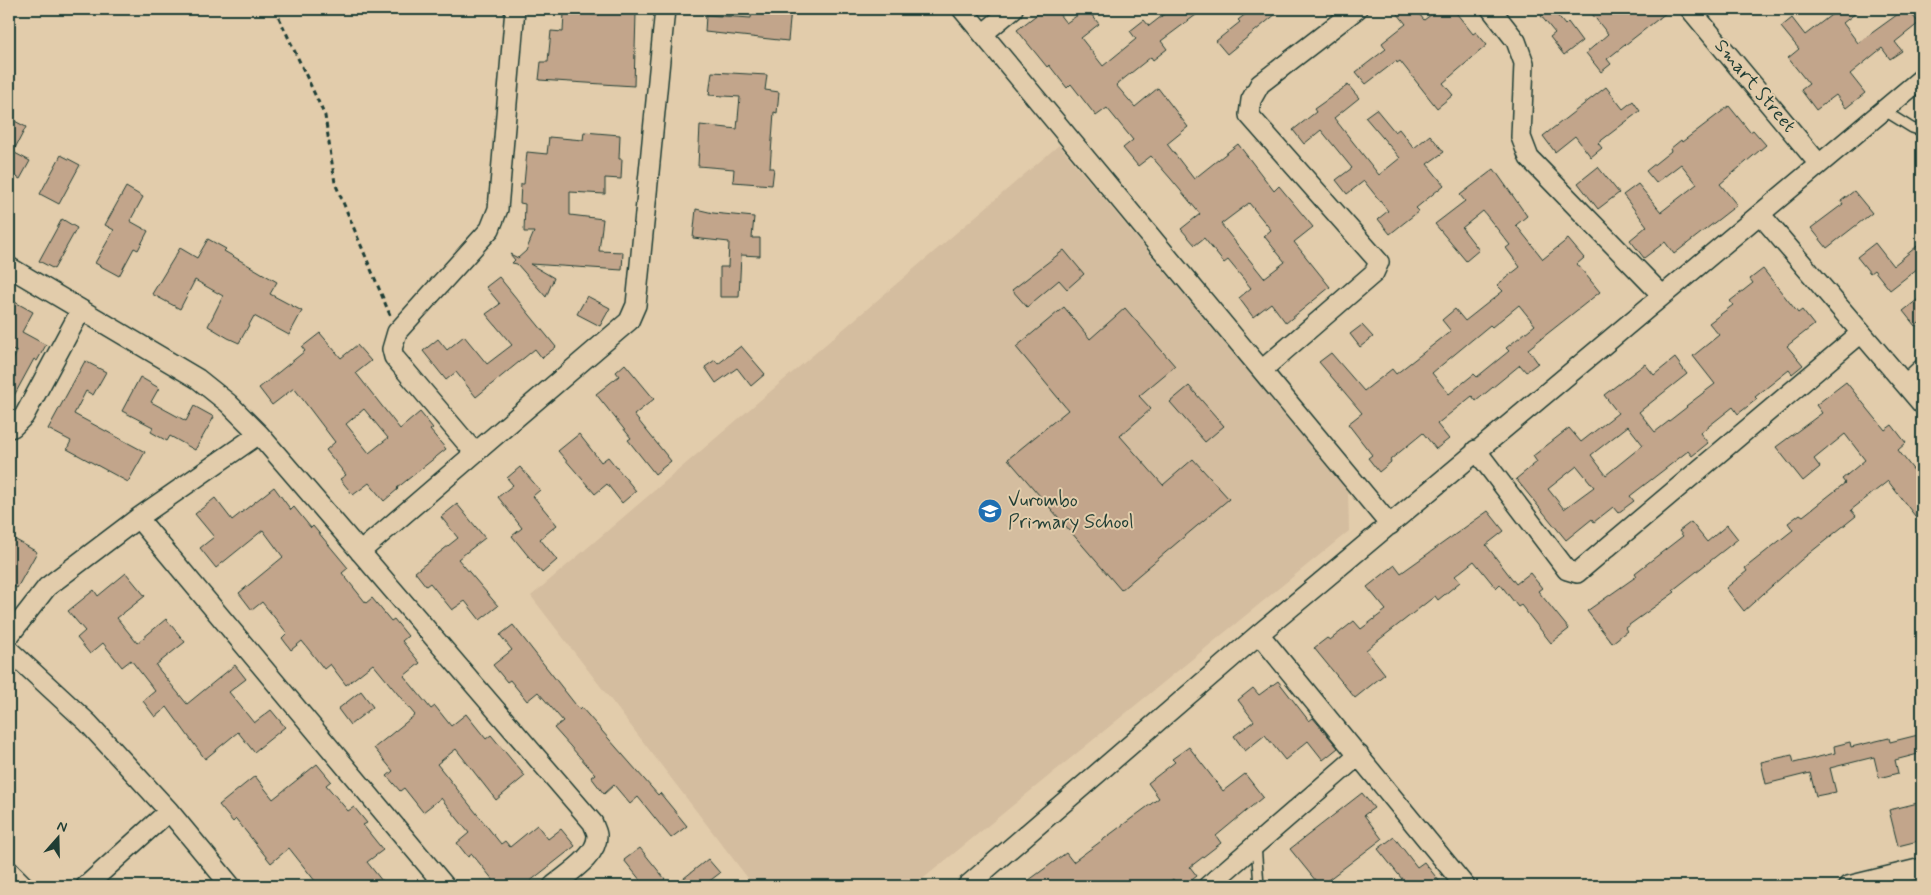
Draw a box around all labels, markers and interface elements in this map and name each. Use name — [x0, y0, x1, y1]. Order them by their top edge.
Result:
street label: Smart Street — [1709, 34, 1801, 138]
place label: Vurombo Primary School — [1008, 488, 1134, 535]
school or university icon: Vurombo Primary School — [977, 498, 1003, 524]
north arrow — [32, 812, 82, 862]
text: N — [55, 817, 70, 837]

